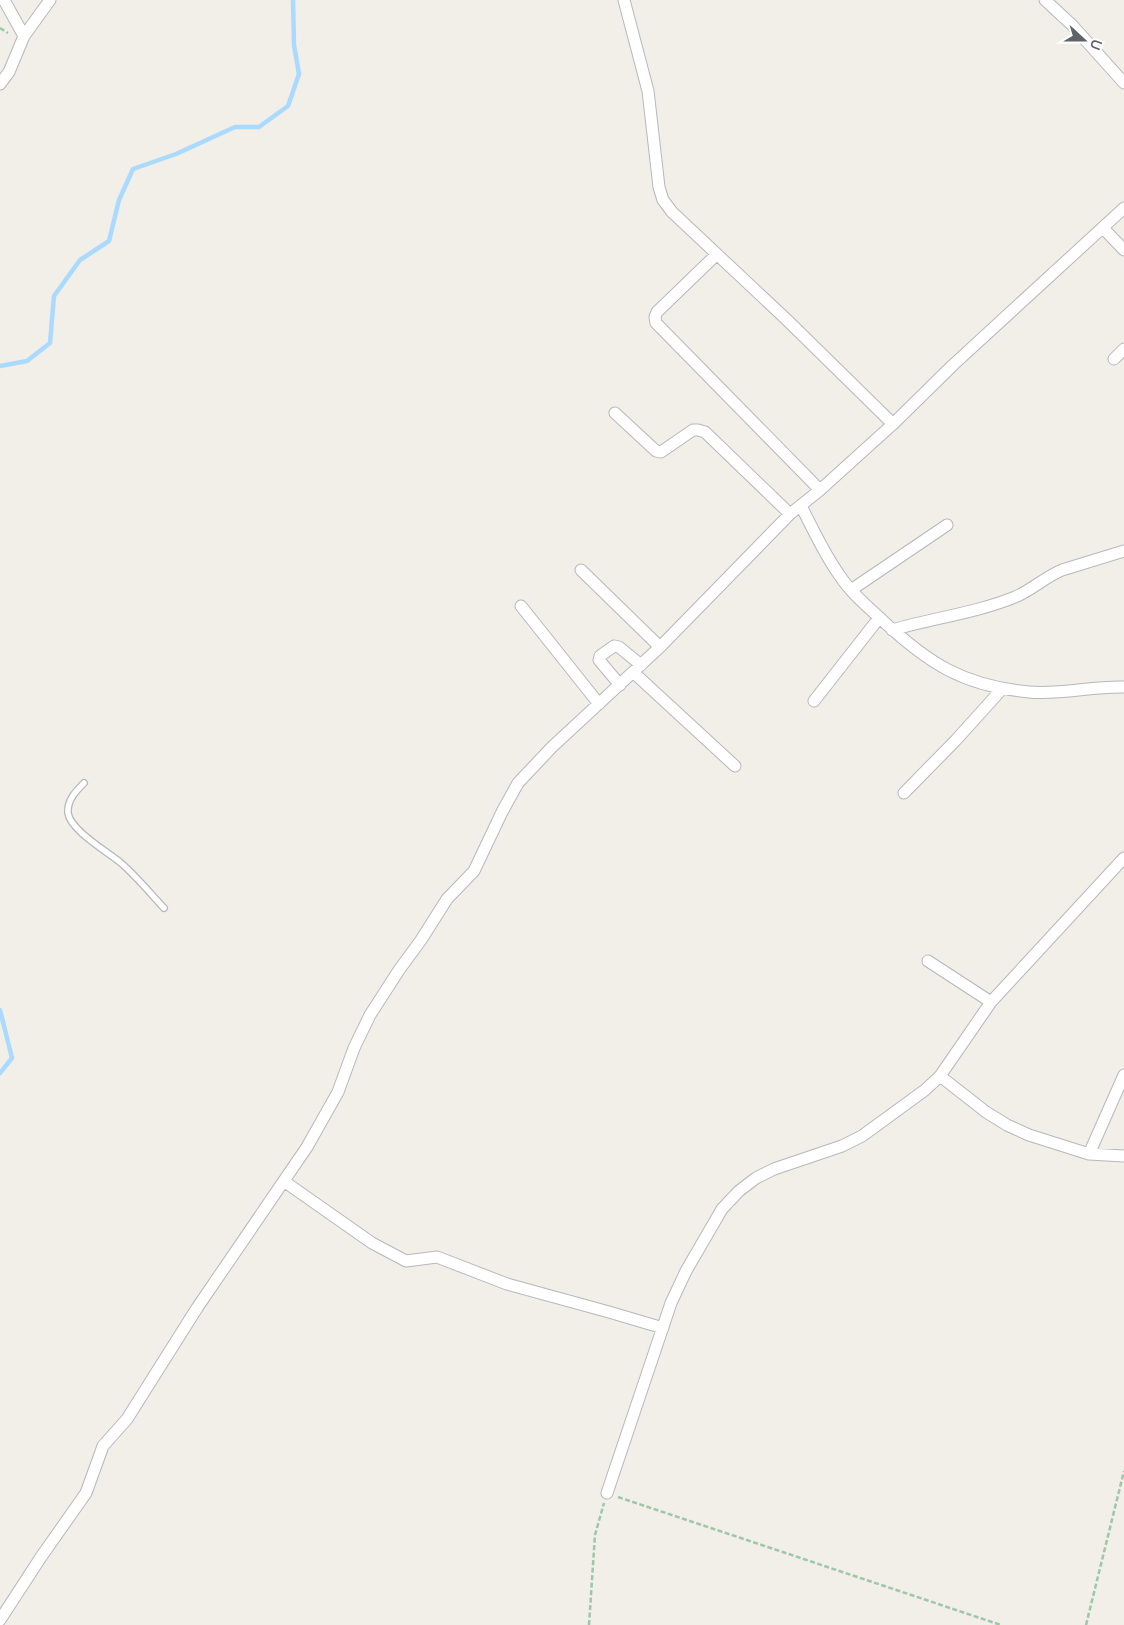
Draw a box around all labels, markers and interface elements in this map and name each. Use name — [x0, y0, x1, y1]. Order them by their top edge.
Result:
north arrow — [1059, 15, 1109, 65]
text: U — [1086, 37, 1107, 53]

